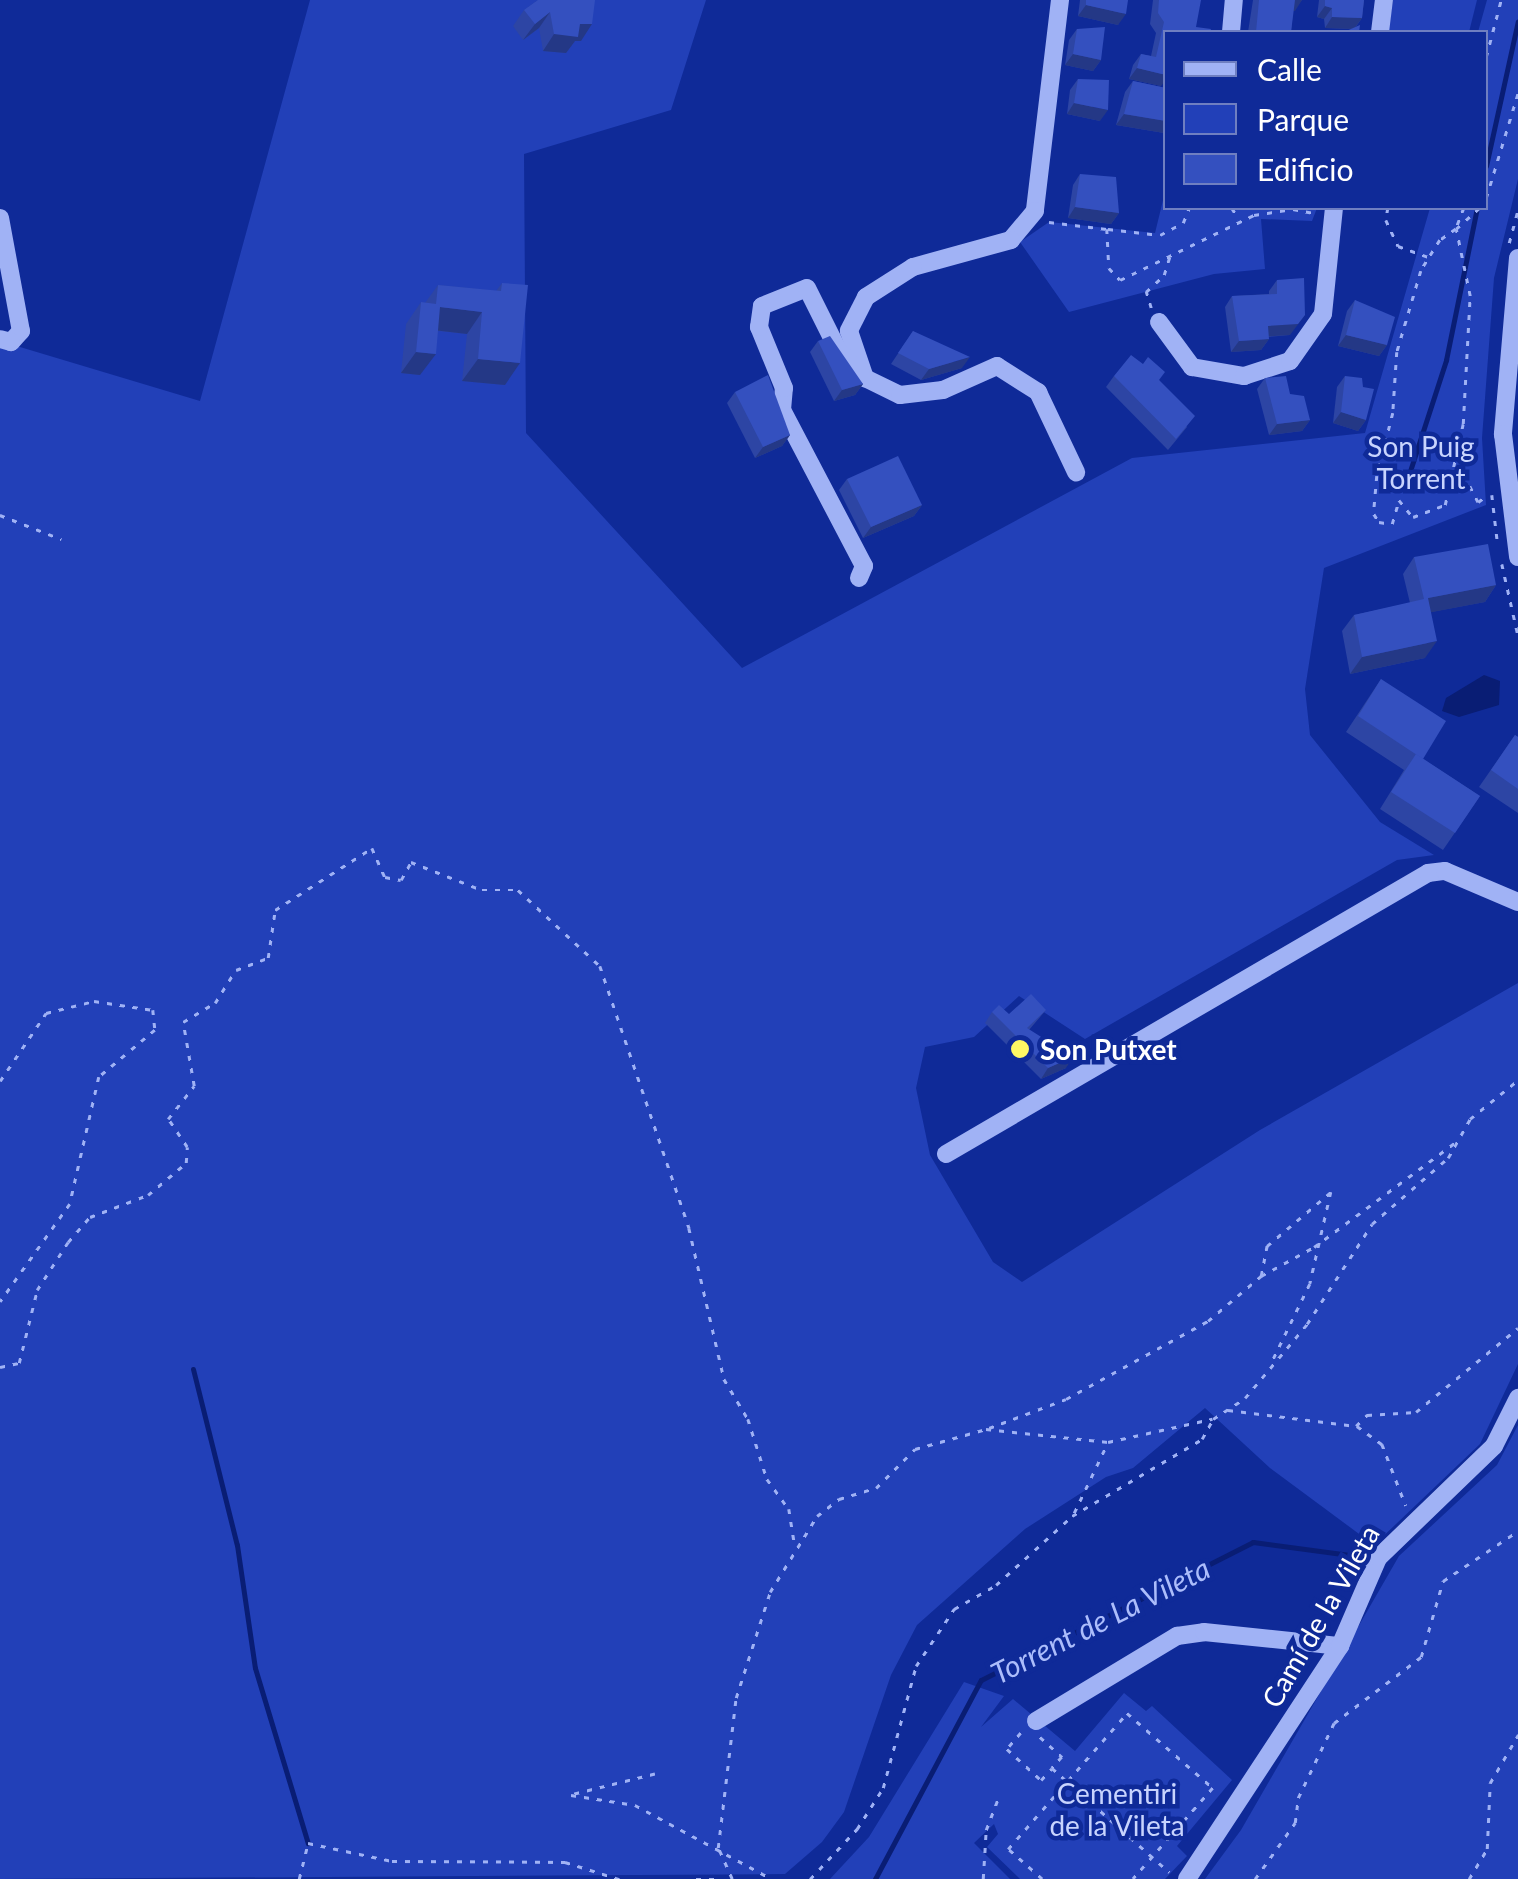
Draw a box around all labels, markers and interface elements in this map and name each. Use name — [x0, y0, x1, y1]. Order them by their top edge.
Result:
legend — [1163, 30, 1488, 210]
text: Calle — [1257, 51, 1322, 87]
text: Parque — [1257, 101, 1349, 137]
text: Edificio — [1257, 151, 1353, 187]
park label: Son Puig Torrent — [1367, 429, 1475, 495]
place label: Son Putxet — [1040, 1032, 1177, 1066]
marker: Son Putxet — [1009, 1038, 1031, 1060]
street label: Camí de la Vileta — [1254, 1518, 1386, 1714]
water label: Torrent de La Vileta — [984, 1549, 1216, 1691]
park label: Cementiri de la Vileta — [1049, 1776, 1185, 1842]

